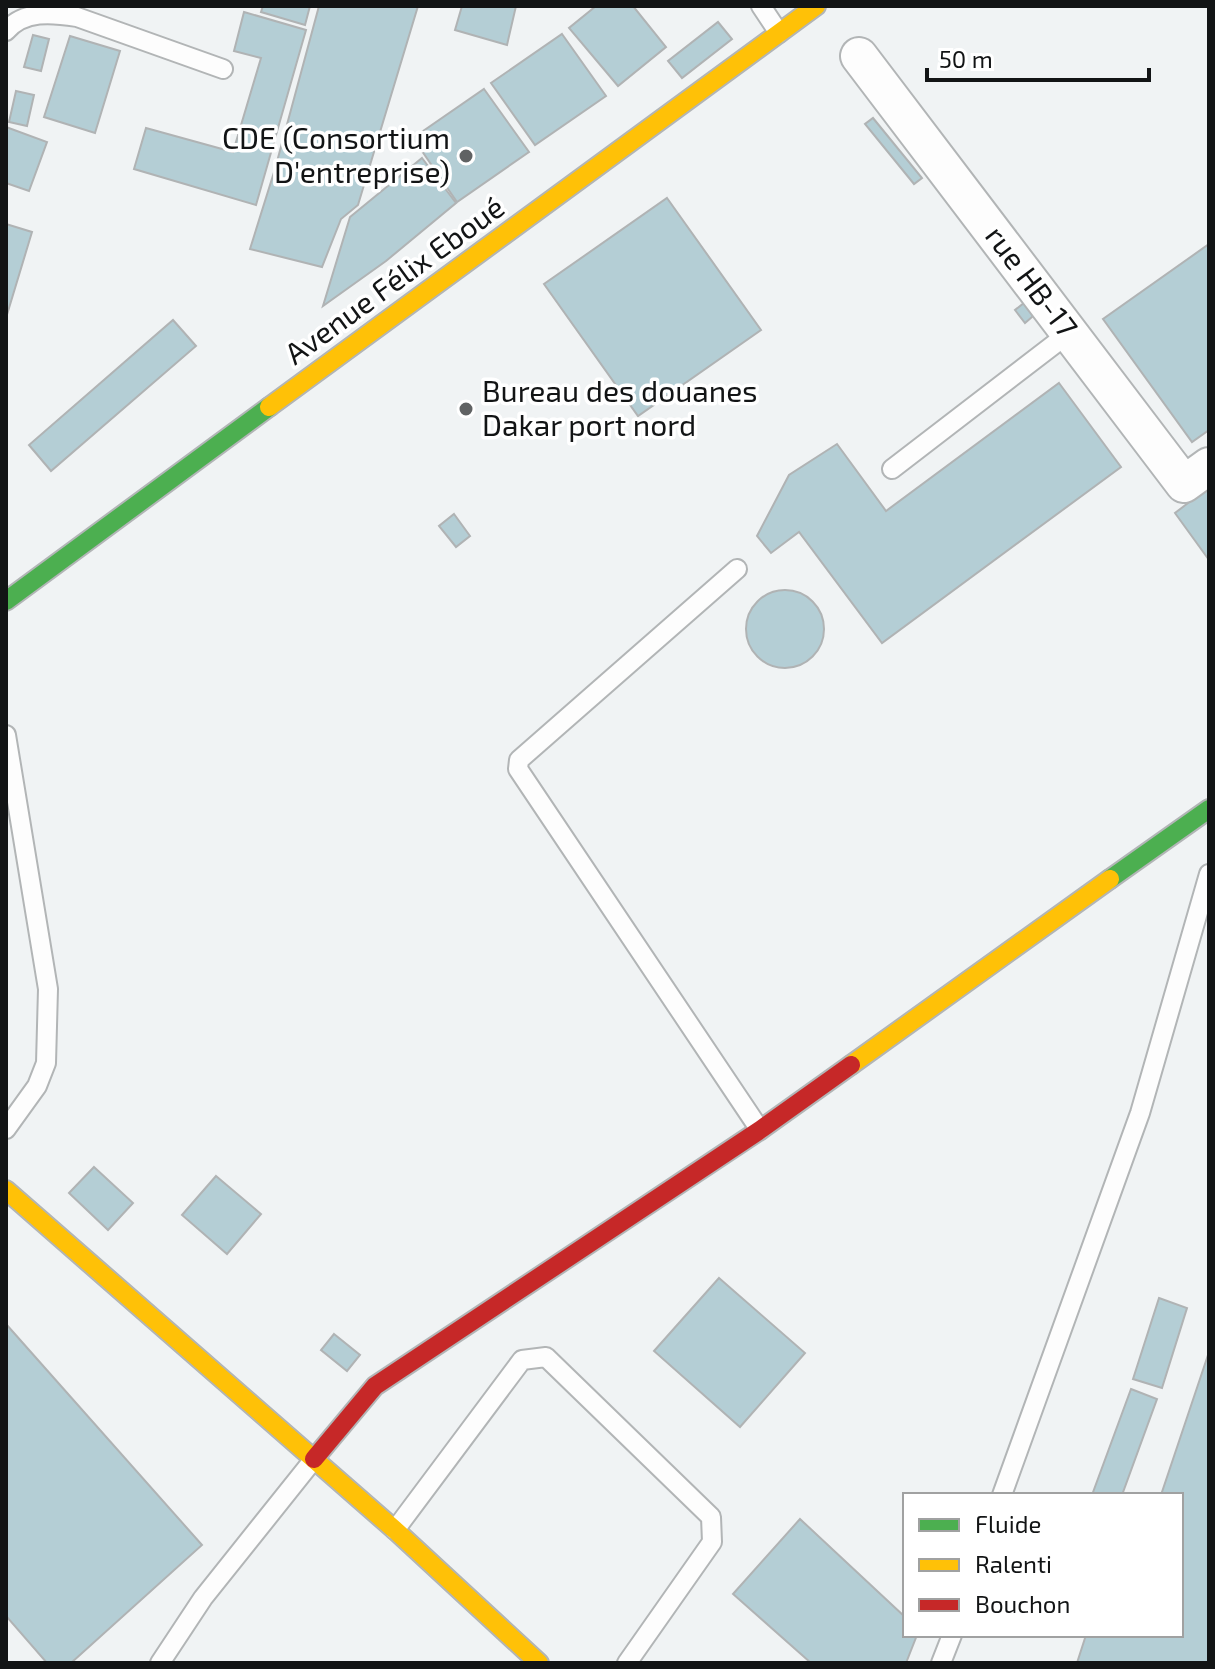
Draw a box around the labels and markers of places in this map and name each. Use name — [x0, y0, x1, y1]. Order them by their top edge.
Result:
place label: CDE (Consortium D'entreprise) — [222, 119, 450, 189]
marker: CDE (Consortium D'entreprise) — [457, 147, 475, 165]
place label: Bureau des douanes Dakar port nord — [482, 372, 758, 442]
marker: Bureau des douanes Dakar port nord — [457, 400, 475, 418]

